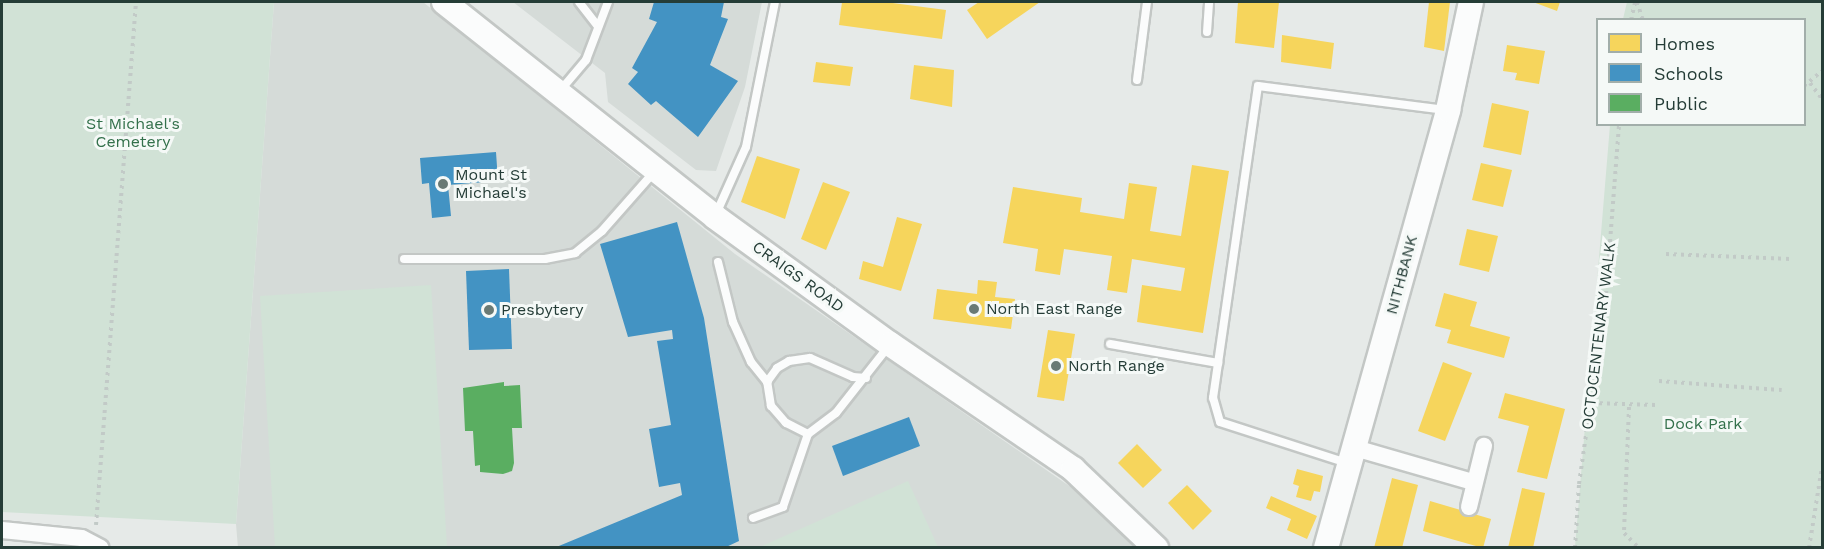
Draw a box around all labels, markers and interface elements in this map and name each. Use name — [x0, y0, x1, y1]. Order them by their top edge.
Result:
legend — [1596, 18, 1806, 126]
text: Homes — [1654, 33, 1715, 54]
text: Schools — [1654, 63, 1723, 84]
text: Public — [1654, 93, 1708, 114]
park label: St Michael's Cemetery — [86, 114, 180, 152]
place label: Mount St Michael's — [455, 165, 527, 203]
marker: Mount St Michael's — [436, 177, 450, 191]
street label: NITHBANK — [1382, 233, 1422, 317]
street label: CRAIGS ROAD — [748, 237, 848, 317]
street label: OCTOCENTENARY WALK — [1578, 241, 1620, 431]
place label: North East Range — [986, 299, 1123, 319]
place label: Presbytery — [501, 300, 583, 320]
marker: North East Range — [967, 302, 981, 316]
marker: Presbytery — [482, 303, 496, 317]
place label: North Range — [1068, 356, 1165, 376]
marker: North Range — [1049, 359, 1063, 373]
park label: Dock Park — [1663, 414, 1743, 434]

